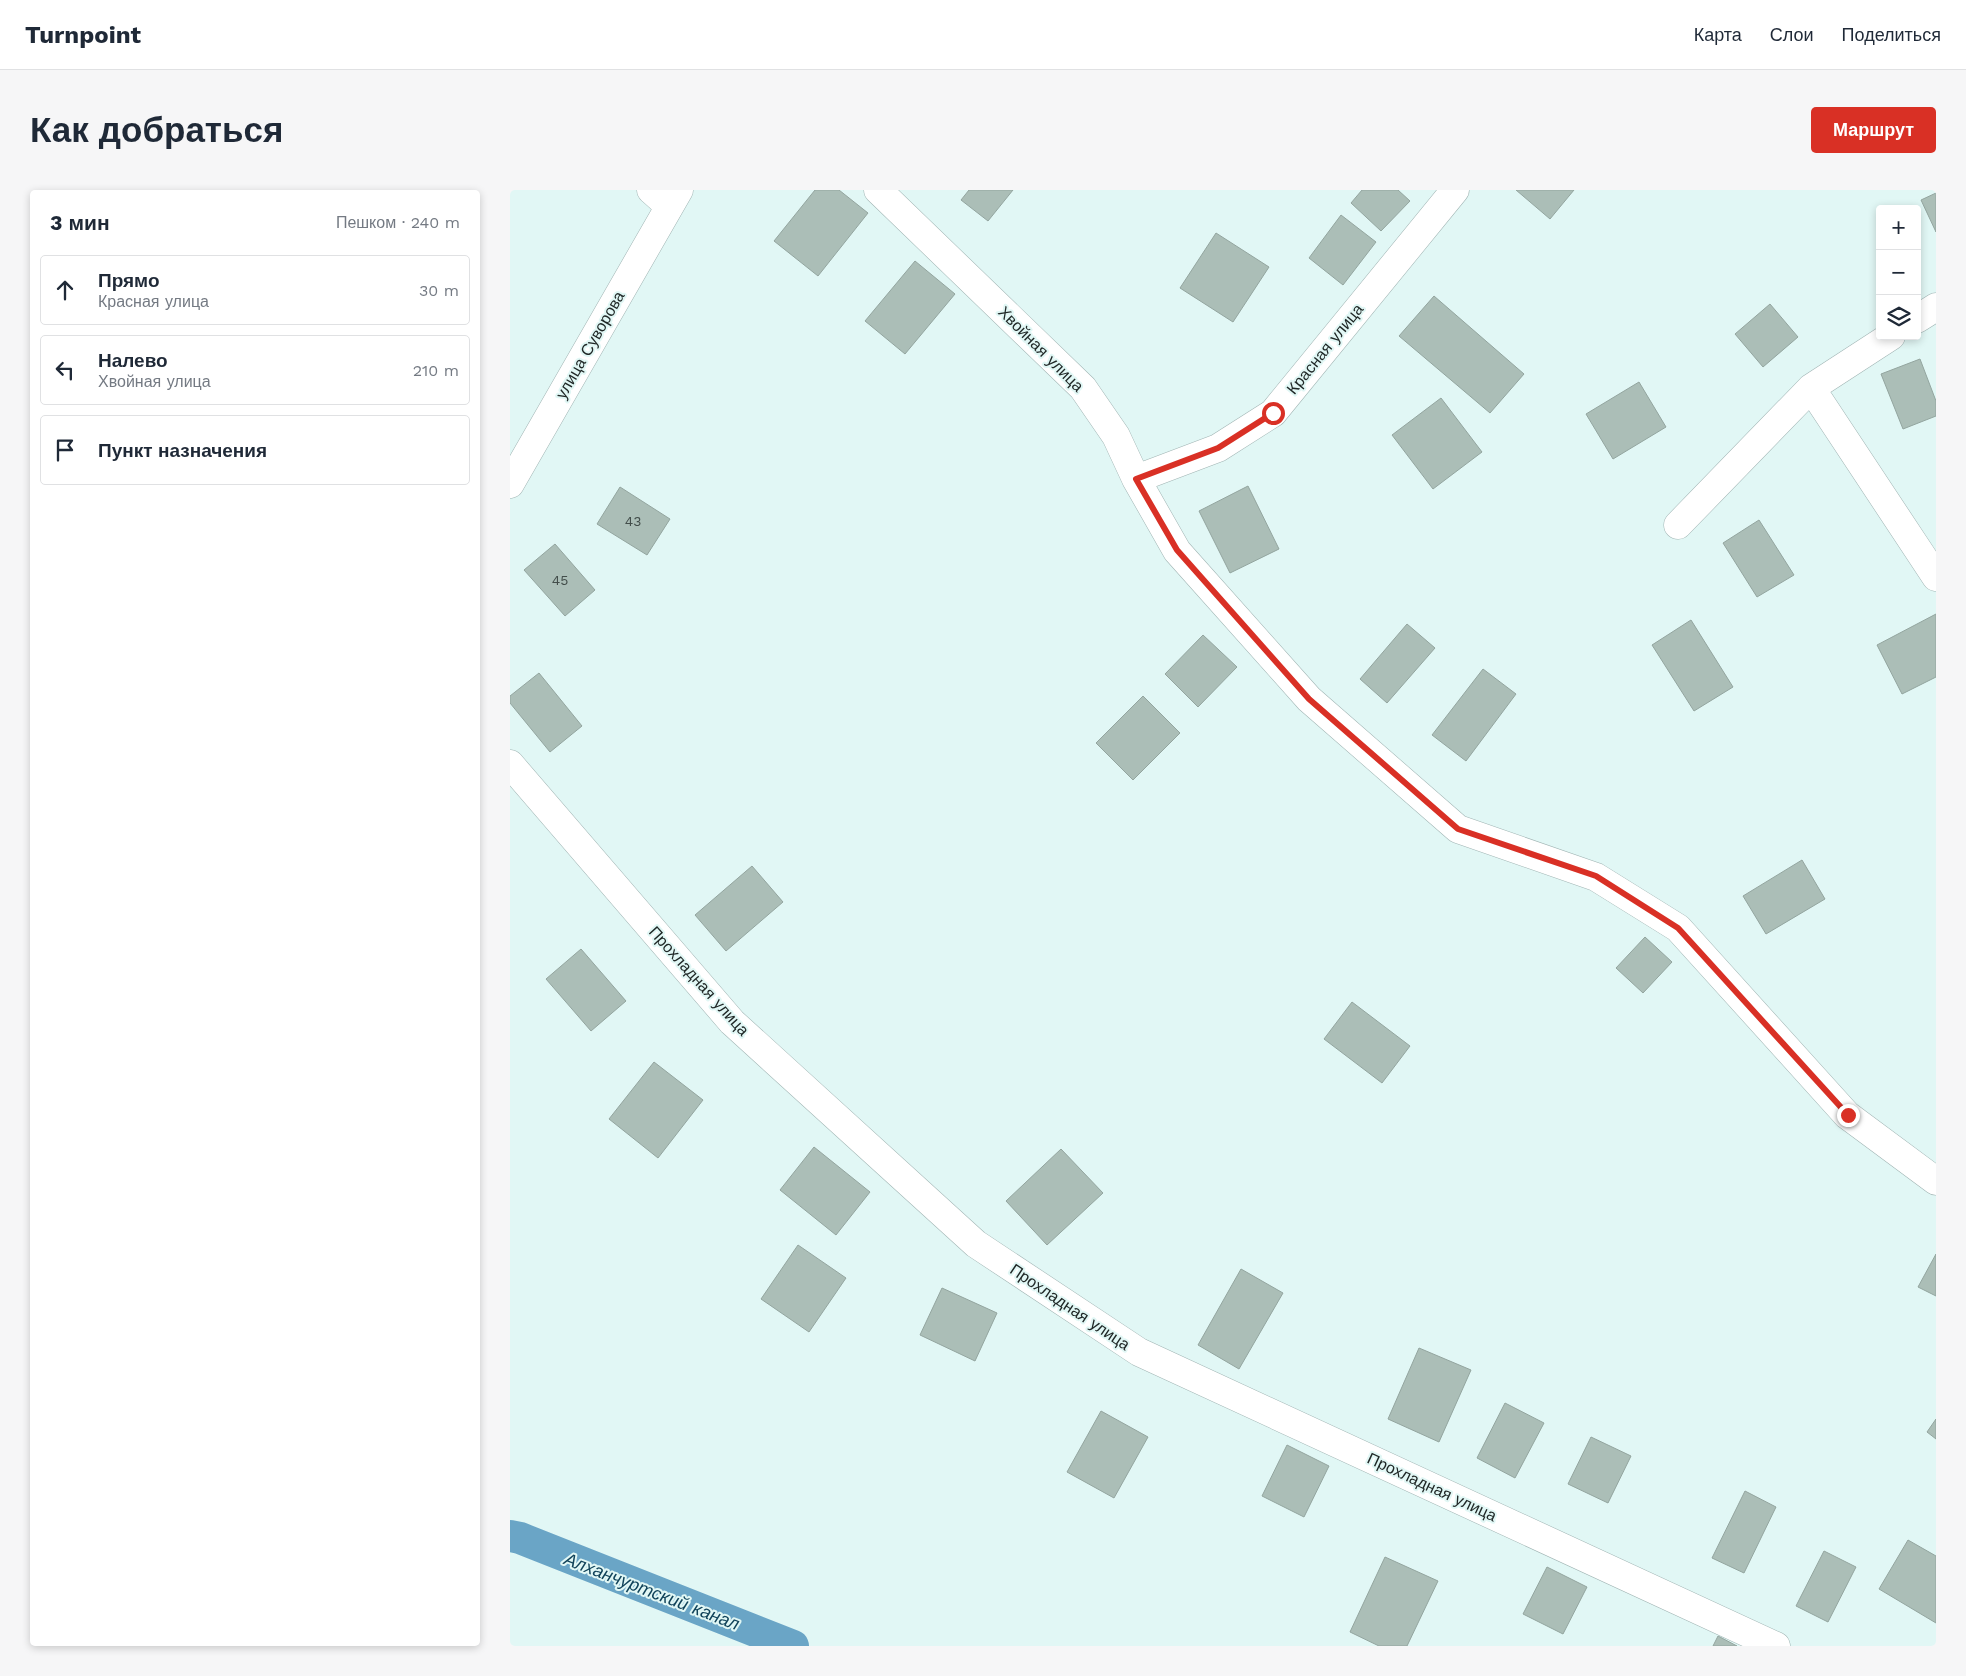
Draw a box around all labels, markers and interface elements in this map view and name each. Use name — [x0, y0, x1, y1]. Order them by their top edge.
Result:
text: Turnpoint — [25, 21, 141, 49]
text: Карта — [1694, 24, 1742, 45]
text: Слои — [1770, 24, 1814, 45]
text: Поделиться — [1842, 24, 1941, 45]
button: Маршрут — [1811, 107, 1936, 153]
text: Как добраться — [30, 109, 283, 151]
map controls — [1876, 205, 1921, 340]
button: + — [1876, 205, 1921, 250]
text: 3 мин — [50, 210, 110, 235]
text: Пешком · 240 m — [336, 213, 460, 232]
button: − — [1876, 250, 1921, 295]
text: Прямо — [98, 269, 160, 292]
icon: ahead — [51, 276, 79, 304]
text: 30 m — [419, 281, 459, 300]
street label: улица Суворова — [551, 288, 629, 402]
text: Красная улица — [98, 292, 209, 311]
button: layers — [1876, 295, 1921, 340]
street label: Красная улица — [1283, 300, 1367, 398]
street label: Хвойная улица — [994, 302, 1088, 396]
text: Налево — [98, 349, 168, 372]
icon: left — [51, 356, 79, 384]
text: 210 m — [413, 361, 459, 380]
text: Хвойная улица — [98, 372, 211, 391]
route start — [1262, 402, 1285, 425]
icon: arrive — [51, 436, 79, 464]
text: Пункт назначения — [98, 439, 267, 462]
house number: 43 — [625, 513, 641, 529]
house number: 45 — [552, 572, 568, 588]
street label: Прохладная улица — [645, 922, 753, 1040]
route end — [1837, 1104, 1860, 1127]
street label: Прохладная улица — [1006, 1260, 1134, 1354]
street label: Прохладная улица — [1364, 1449, 1500, 1525]
water label: Алханчуртский канал — [561, 1548, 743, 1634]

